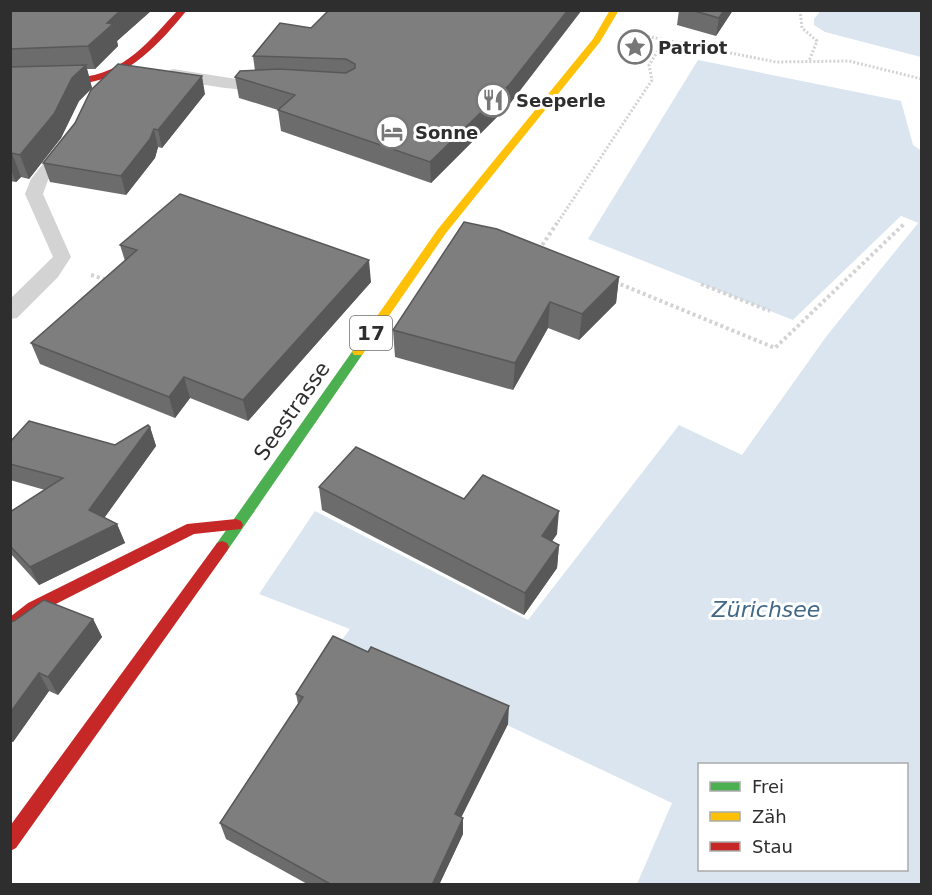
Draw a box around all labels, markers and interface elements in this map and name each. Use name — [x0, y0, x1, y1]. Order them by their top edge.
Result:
place icon: Patriot — [617, 29, 653, 65]
place label: Patriot — [658, 37, 728, 58]
restaurant icon: Seeperle — [475, 82, 511, 118]
place label: Seeperle — [516, 90, 606, 111]
hotel icon: Sonne — [374, 114, 410, 150]
place label: Sonne — [415, 122, 478, 143]
road number: 17 — [350, 316, 392, 350]
street label: Seestrasse — [249, 357, 335, 465]
water label: Zürichsee — [711, 597, 820, 622]
legend — [698, 763, 908, 871]
text: Frei — [752, 776, 784, 797]
text: Zäh — [752, 806, 787, 827]
text: Stau — [752, 836, 793, 857]

